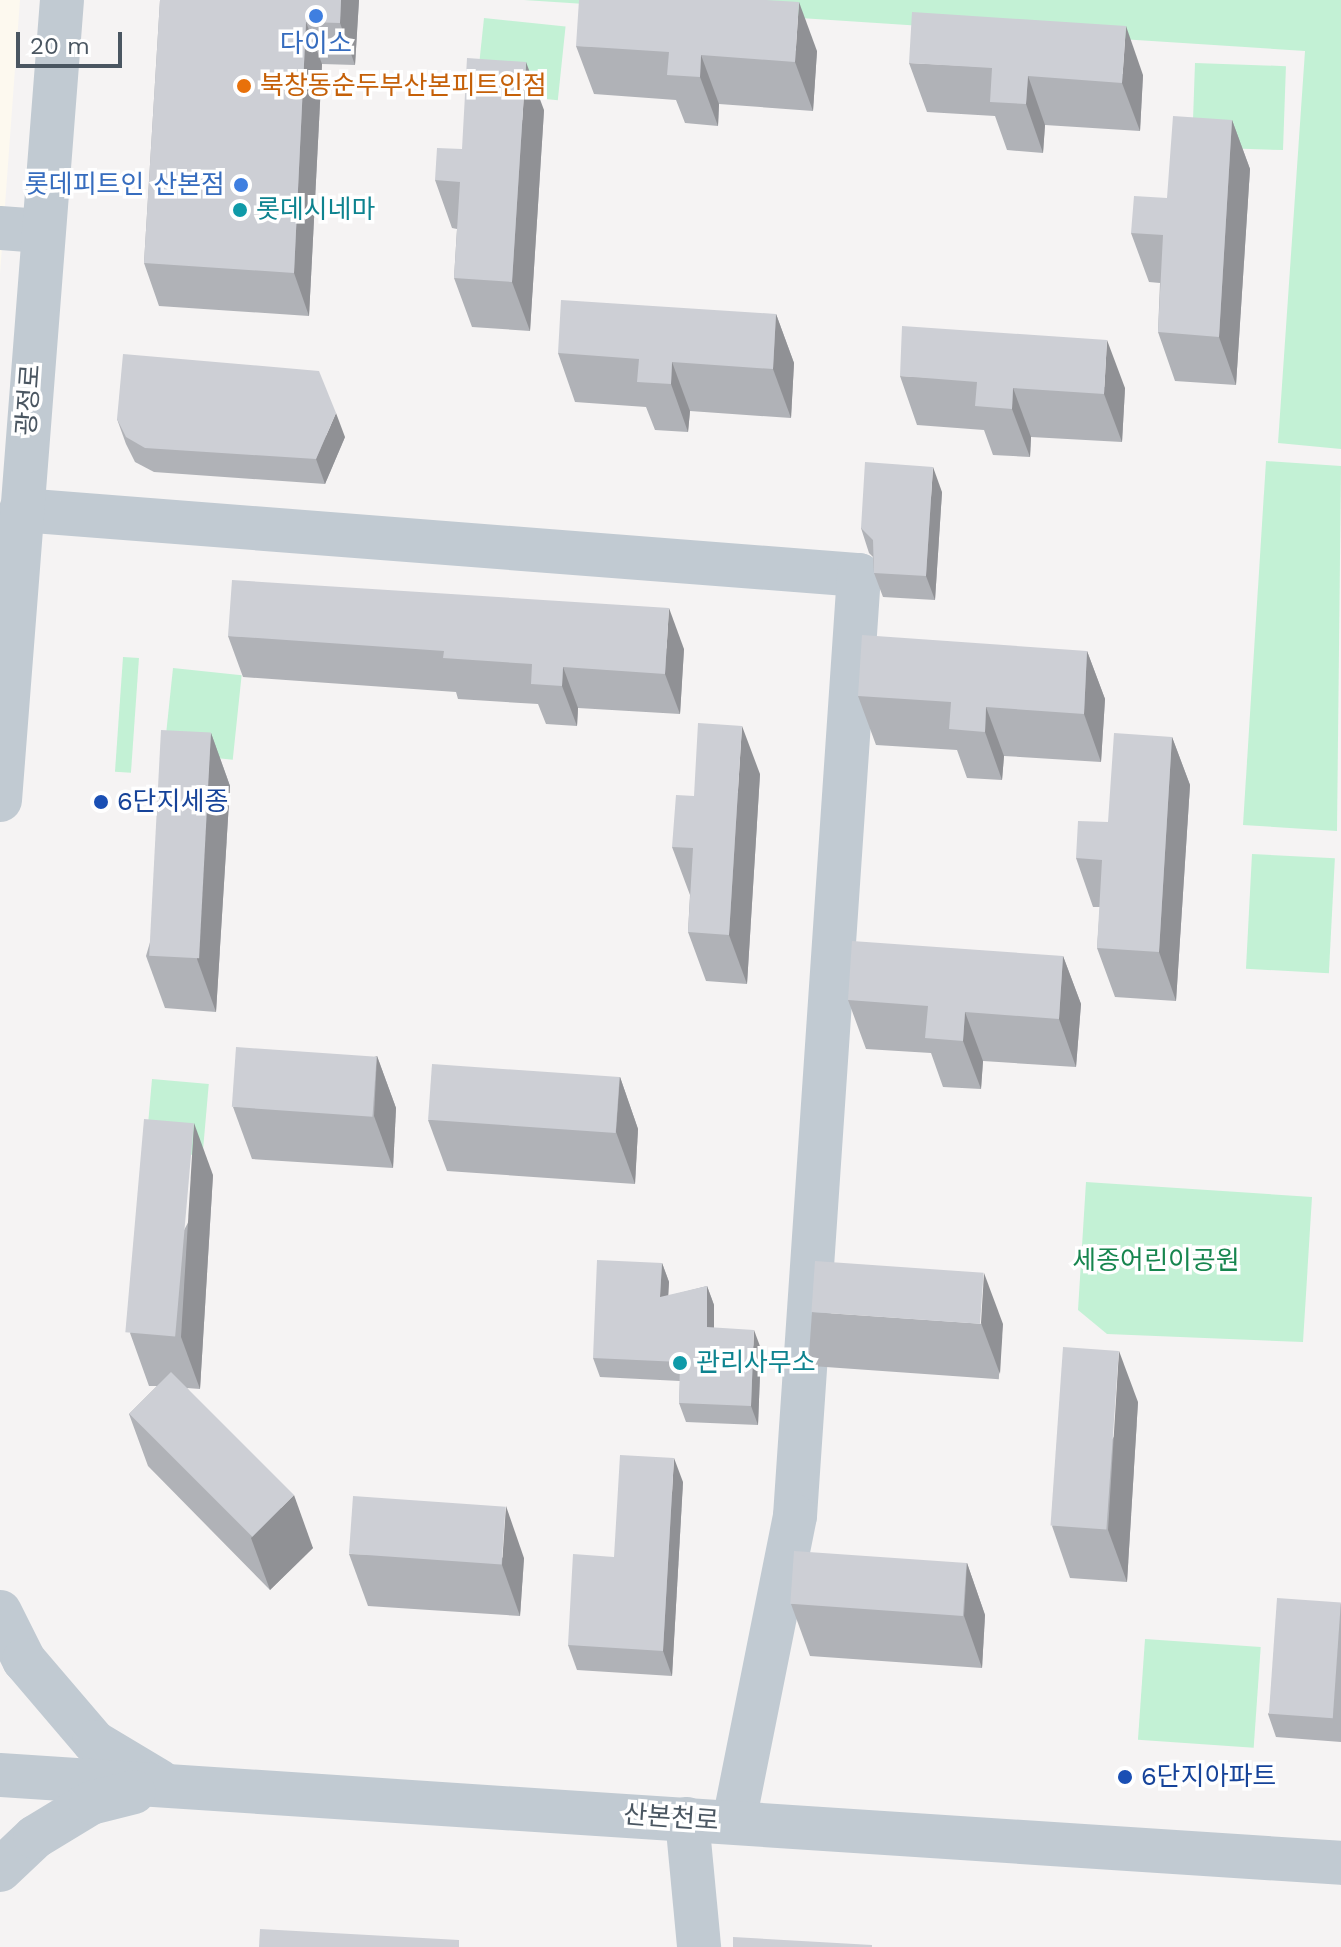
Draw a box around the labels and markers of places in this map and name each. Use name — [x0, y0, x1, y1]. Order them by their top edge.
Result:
marker: 다이소 — [307, 7, 325, 25]
place label: 다이소 — [280, 28, 352, 60]
place label: 북창동순두부산본피트인점 — [260, 70, 547, 102]
marker: 북창동순두부산본피트인점 — [235, 77, 253, 95]
place label: 롯데피트인 산본점 — [25, 169, 225, 201]
marker: 롯데피트인 산본점 — [232, 176, 250, 194]
place label: 롯데시네마 — [256, 194, 376, 226]
marker: 롯데시네마 — [231, 201, 249, 219]
place label: 6단지세종 — [117, 786, 228, 818]
marker: 6단지세종 — [92, 793, 110, 811]
place label: 관리사무소 — [696, 1347, 816, 1379]
marker: 관리사무소 — [671, 1354, 689, 1372]
place label: 6단지아파트 — [1141, 1761, 1276, 1793]
marker: 6단지아파트 — [1116, 1768, 1134, 1786]

